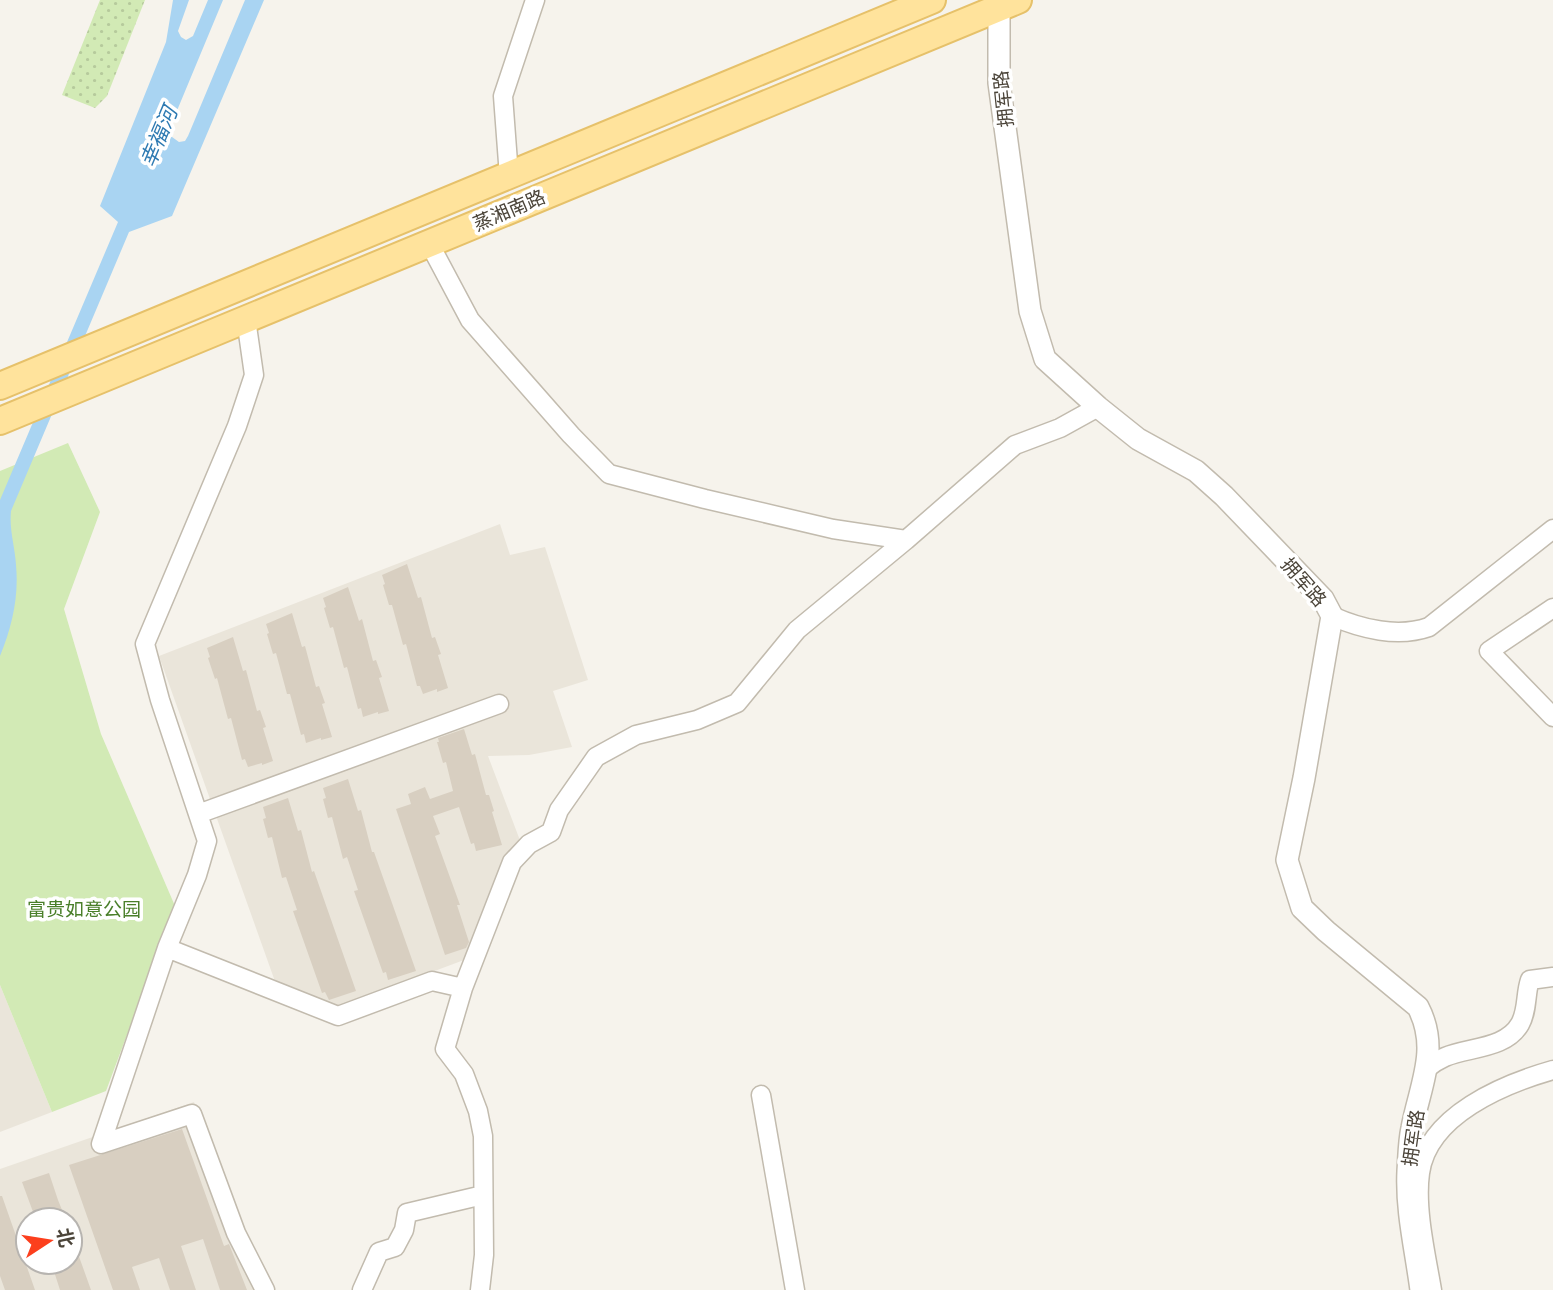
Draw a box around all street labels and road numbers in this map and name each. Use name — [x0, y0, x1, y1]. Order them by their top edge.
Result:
street label: 拥军路 — [989, 69, 1019, 129]
street label: 蒸湘南路 — [470, 185, 549, 237]
street label: 拥军路 — [1275, 553, 1331, 612]
street label: 拥军路 — [1398, 1108, 1430, 1168]

